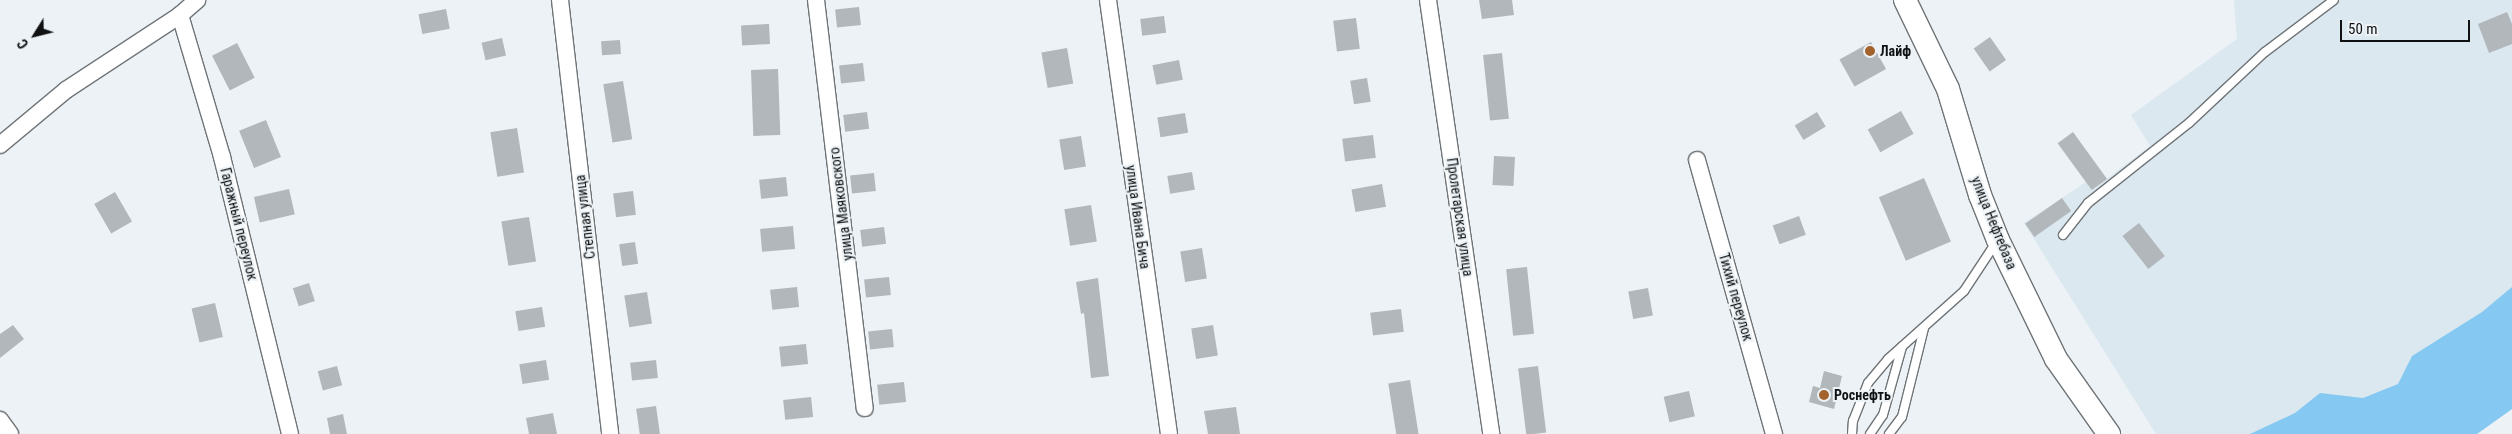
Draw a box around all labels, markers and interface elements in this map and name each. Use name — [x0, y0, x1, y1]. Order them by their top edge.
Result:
north arrow — [10, 10, 60, 60]
scale bar — [2342, 10, 2472, 42]
text: 50 m — [2348, 20, 2378, 38]
text: С — [14, 36, 32, 52]
place label: Лайф — [1880, 43, 1911, 59]
marker: Лайф — [1864, 45, 1876, 57]
street label: улица Маяковского — [826, 146, 856, 262]
street label: Пролетарская улица — [1443, 157, 1477, 277]
street label: улица Ивана Бича — [1122, 164, 1154, 270]
street label: Гаражный переулок — [217, 166, 261, 282]
street label: Степная улица — [572, 174, 598, 260]
street label: улица Нефтебаза — [1968, 174, 2020, 272]
street label: Тихий переулок — [1715, 251, 1757, 343]
place label: Роснефть — [1834, 387, 1891, 403]
marker: Роснефть — [1818, 389, 1830, 401]

